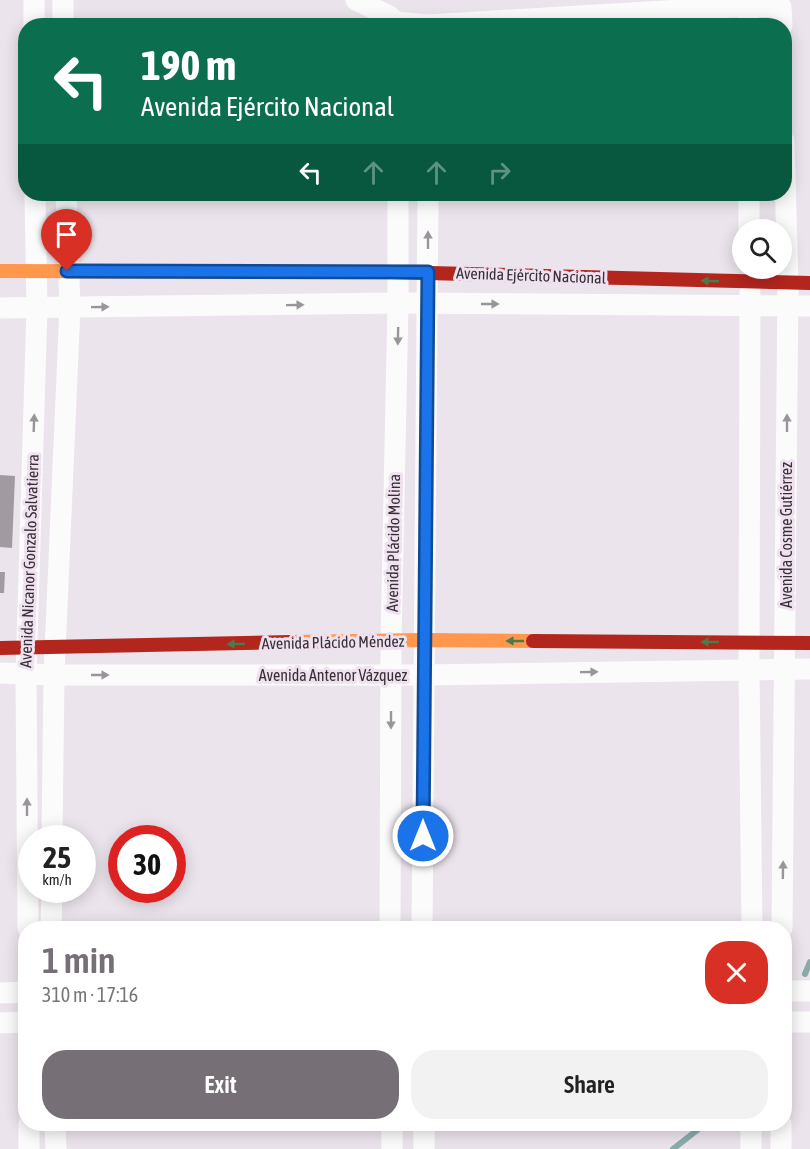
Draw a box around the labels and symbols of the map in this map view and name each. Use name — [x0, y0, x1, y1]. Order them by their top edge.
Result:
pin — [41, 209, 92, 271]
one-way arrow — [423, 231, 433, 250]
street label: Avenida Ejército Nacional — [456, 263, 607, 288]
one-way arrow — [700, 276, 719, 286]
one-way arrow — [481, 299, 500, 309]
one-way arrow — [286, 300, 305, 309]
one-way arrow — [91, 302, 110, 312]
one-way arrow — [393, 326, 403, 345]
one-way arrow — [29, 414, 38, 433]
one-way arrow — [782, 414, 792, 433]
street label: Avenida Nicanor Gonzalo Salvatierra — [16, 454, 42, 668]
street label: Avenida Cosme Gutiérrez — [777, 462, 795, 608]
street label: Avenida Plácido Molina — [383, 474, 403, 612]
street label: Avenida Plácido Méndez — [261, 632, 405, 652]
one-way arrow — [505, 636, 524, 646]
one-way arrow — [700, 637, 719, 647]
one-way arrow — [226, 639, 245, 649]
street label: Avenida Antenor Vázquez — [259, 666, 407, 685]
one-way arrow — [580, 667, 599, 677]
one-way arrow — [91, 670, 110, 680]
one-way arrow — [386, 710, 396, 729]
one-way arrow — [22, 798, 32, 817]
position arrow — [391, 804, 455, 868]
speed limit sign: 30 — [108, 825, 186, 903]
one-way arrow — [778, 861, 787, 880]

